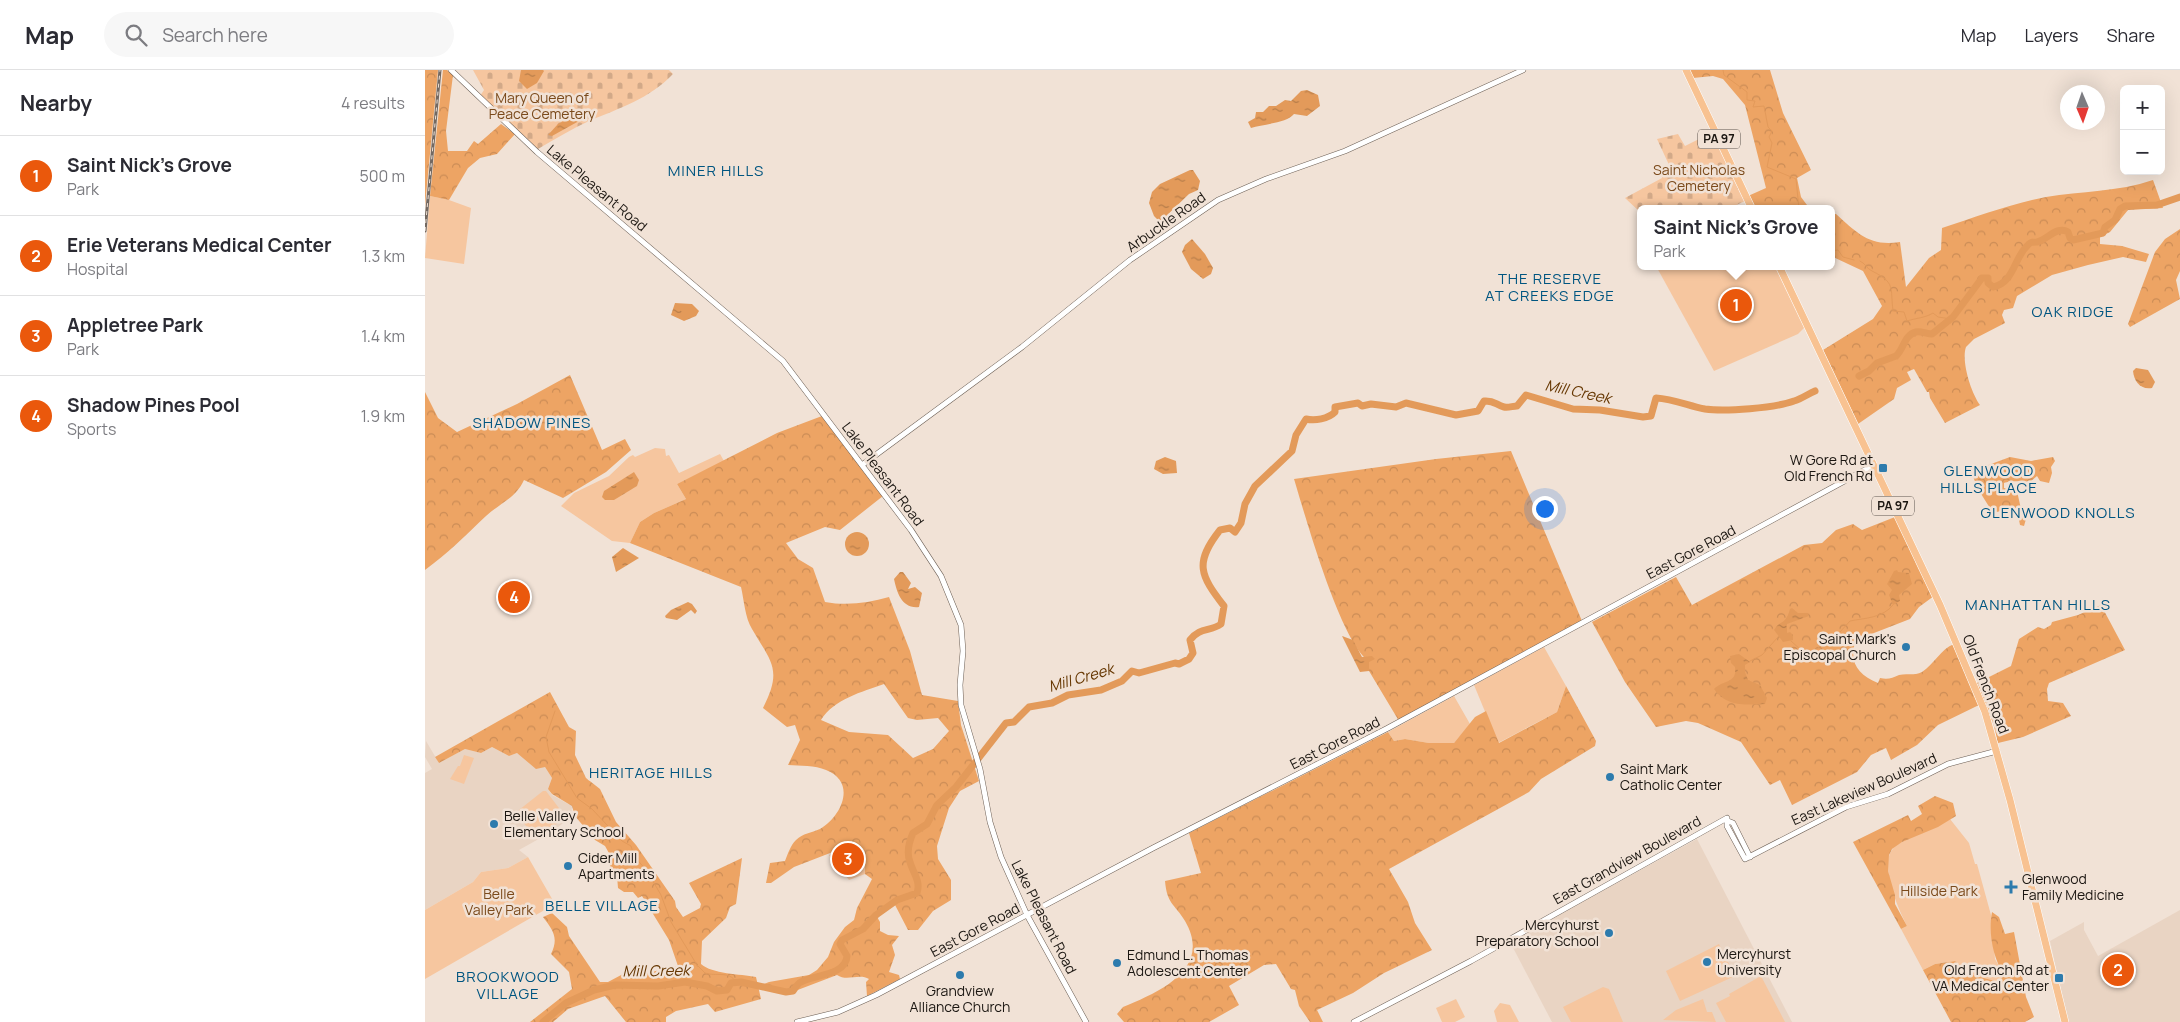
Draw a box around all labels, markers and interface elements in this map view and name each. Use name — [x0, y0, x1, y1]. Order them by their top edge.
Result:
search box — [104, 12, 454, 57]
text: Map — [25, 18, 74, 51]
icon: search — [122, 21, 150, 49]
text: Search here — [162, 22, 268, 48]
text: Map — [1961, 23, 1996, 47]
text: Layers — [2024, 23, 2078, 47]
text: Share — [2106, 23, 2155, 47]
north arrow — [2060, 85, 2105, 130]
map controls — [2120, 85, 2165, 175]
button: + — [2120, 85, 2165, 130]
park label: Mary Queen of Peace Cemetery — [489, 88, 596, 123]
text: Nearby — [20, 89, 92, 117]
text: 4 results — [341, 92, 405, 114]
road number: PA 97 — [1698, 130, 1740, 148]
button: − — [2120, 130, 2165, 175]
street label: Lake Pleasant Road — [543, 140, 651, 235]
text: Saint Nick's Grove — [67, 152, 232, 178]
district label: MINER HILLS — [668, 160, 764, 181]
park label: Saint Nicholas Cemetery — [1653, 160, 1745, 195]
text: 1 — [32, 165, 40, 187]
text: 500 m — [359, 165, 405, 187]
text: Park — [67, 178, 99, 200]
street label: Arbuckle Road — [1122, 187, 1209, 256]
popup — [1637, 205, 1835, 270]
text: Saint Nick's Grove — [1654, 214, 1819, 240]
text: Erie Veterans Medical Center — [67, 232, 332, 258]
text: Park — [1654, 240, 1685, 262]
text: 2 — [31, 245, 41, 267]
text: 1.3 km — [362, 245, 405, 267]
text: Hospital — [67, 258, 128, 280]
district label: THE RESERVE AT CREEKS EDGE — [1485, 268, 1615, 306]
pin: 1 — [1720, 286, 1752, 324]
district label: OAK RIDGE — [2032, 301, 2114, 322]
text: Appletree Park — [67, 312, 203, 338]
text: 3 — [31, 325, 41, 347]
text: 1.4 km — [361, 325, 405, 347]
text: Park — [67, 338, 99, 360]
water label: Mill Creek — [1543, 374, 1616, 409]
text: Shadow Pines Pool — [67, 392, 240, 418]
text: 4 — [31, 405, 41, 427]
text: 1.9 km — [361, 405, 405, 427]
district label: SHADOW PINES — [473, 412, 591, 433]
text: Sports — [67, 418, 116, 440]
street label: Lake Pleasant Road — [838, 418, 929, 529]
place label: W Gore Rd at Old French Rd — [1784, 450, 1873, 485]
district label: GLENWOOD HILLS PLACE — [1940, 460, 2038, 498]
marker: W Gore Rd at Old French Rd — [1877, 462, 1889, 474]
your location — [1532, 496, 1558, 522]
road number: PA 97 — [1872, 496, 1914, 516]
district label: GLENWOOD KNOLLS — [1980, 502, 2136, 523]
street label: East Gore Road — [1643, 520, 1739, 583]
pin: 4 — [498, 578, 530, 616]
district label: MANHATTAN HILLS — [1965, 594, 2111, 615]
place label: Saint Mark's Episcopal Church — [1784, 629, 1896, 664]
street label: Old French Road — [1959, 632, 2014, 736]
marker: Saint Mark's Episcopal Church — [1900, 641, 1912, 653]
water label: Mill Creek — [1046, 657, 1118, 697]
street label: East Gore Road — [1286, 712, 1383, 773]
street label: East Lakeview Boulevard — [1788, 748, 1939, 829]
place label: Saint Mark Catholic Center — [1620, 759, 1722, 794]
district label: HERITAGE HILLS — [589, 762, 713, 783]
marker: Saint Mark Catholic Center — [1604, 771, 1616, 783]
place label: Belle Valley Elementary School — [504, 806, 624, 841]
street label: East Grandview Boulevard — [1549, 811, 1704, 908]
marker: Belle Valley Elementary School — [488, 818, 500, 830]
pin: 3 — [832, 840, 864, 878]
place label: Cider Mill Apartments — [578, 848, 655, 883]
street label: Lake Pleasant Road — [1008, 857, 1081, 977]
marker: Cider Mill Apartments — [562, 860, 574, 872]
place label: Glenwood Family Medicine — [2022, 869, 2124, 904]
marker: Glenwood Family Medicine — [2004, 880, 2018, 894]
park label: Hillside Park — [1900, 881, 1979, 900]
park label: Belle Valley Park — [465, 884, 534, 919]
district label: BELLE VILLAGE — [545, 895, 659, 916]
street label: East Gore Road — [927, 898, 1023, 961]
place label: Mercyhurst Preparatory School — [1476, 915, 1599, 950]
marker: Mercyhurst Preparatory School — [1603, 927, 1615, 939]
place label: Mercyhurst University — [1717, 944, 1791, 979]
place label: Edmund L. Thomas Adolescent Center — [1127, 945, 1248, 980]
pin: 2 — [2102, 951, 2134, 989]
marker: Mercyhurst University — [1701, 956, 1713, 968]
marker: Edmund L. Thomas Adolescent Center — [1111, 957, 1123, 969]
water label: Mill Creek — [622, 959, 692, 982]
place label: Old French Rd at VA Medical Center — [1932, 960, 2049, 995]
district label: BROOKWOOD VILLAGE — [456, 966, 560, 1004]
marker: Grandview Alliance Church — [954, 969, 966, 981]
marker: Old French Rd at VA Medical Center — [2053, 972, 2065, 984]
place label: Grandview Alliance Church — [910, 981, 1010, 1016]

